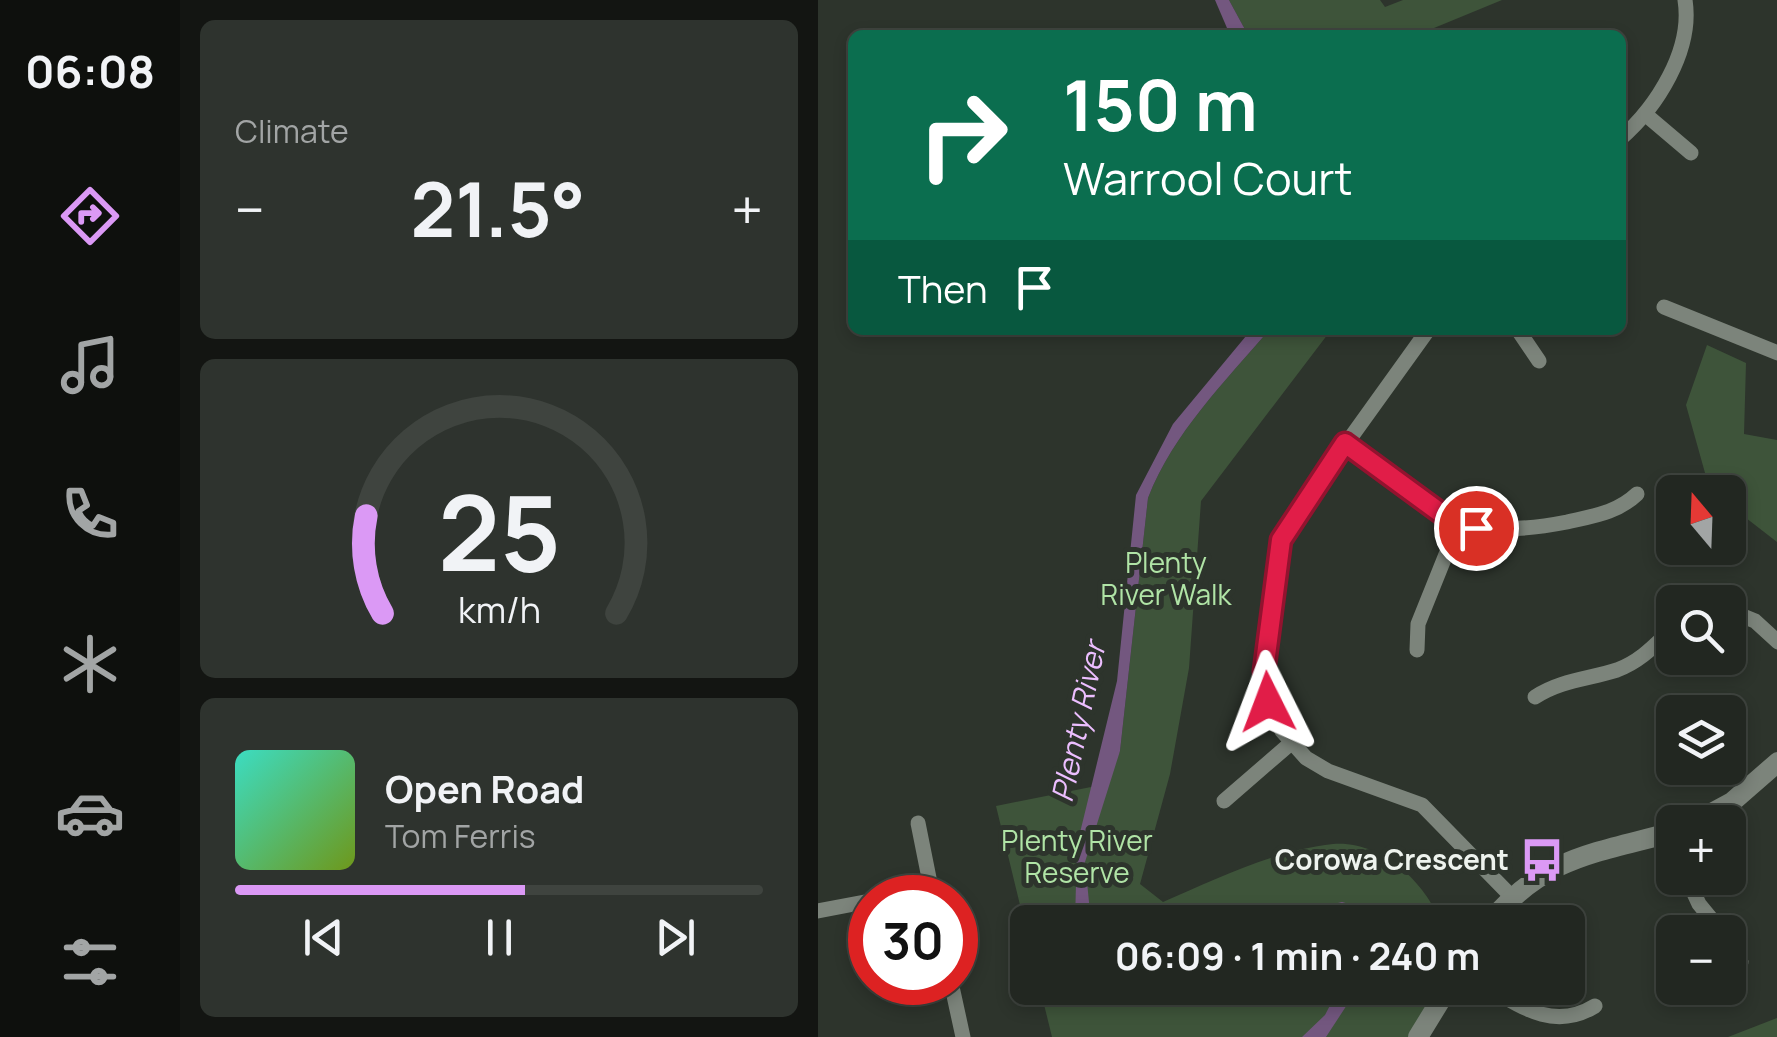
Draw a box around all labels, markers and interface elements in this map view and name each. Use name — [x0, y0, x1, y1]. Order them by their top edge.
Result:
text: 06:08 — [25, 40, 155, 102]
text: 150 m — [1063, 56, 1258, 152]
icon: right — [898, 70, 1028, 200]
text: Climate — [235, 109, 349, 153]
text: Warrool Court — [1063, 147, 1353, 209]
text: 21.5° — [411, 157, 585, 260]
text: − — [235, 171, 265, 247]
text: + — [731, 171, 763, 247]
icon: directions — [55, 181, 125, 251]
icon: arrive — [1007, 260, 1062, 315]
text: Then — [898, 262, 987, 314]
icon: music — [55, 330, 125, 400]
text: 25 — [438, 460, 560, 602]
north arrow — [1656, 475, 1746, 565]
map controls — [1656, 475, 1746, 1005]
icon: phone — [55, 479, 125, 549]
pin — [1434, 486, 1519, 571]
icon: arrive — [1449, 501, 1504, 556]
park label: Plenty River Walk — [1101, 543, 1233, 613]
text: km/h — [457, 585, 541, 634]
button: search — [1656, 585, 1746, 675]
icon: climate — [55, 629, 125, 699]
water label: Plenty River — [1041, 634, 1115, 805]
position arrow — [1216, 650, 1320, 754]
button: layers — [1656, 695, 1746, 785]
text: Open Road — [385, 762, 584, 814]
icon: car — [55, 778, 125, 848]
button: + — [1656, 805, 1746, 895]
text: Tom Ferris — [385, 814, 536, 858]
park label: Plenty River Reserve — [1001, 821, 1153, 891]
bus stop icon: Corowa Crescent — [1518, 836, 1566, 884]
place label: Corowa Crescent — [1275, 840, 1509, 878]
speed limit sign: 30 — [848, 875, 978, 1005]
icon: previous — [296, 910, 351, 965]
icon: pause — [472, 910, 527, 965]
icon: next — [648, 910, 703, 965]
button: − — [1656, 915, 1746, 1005]
icon: filters — [55, 927, 125, 997]
text: 06:09 · 1 min · 240 m — [1115, 929, 1480, 981]

